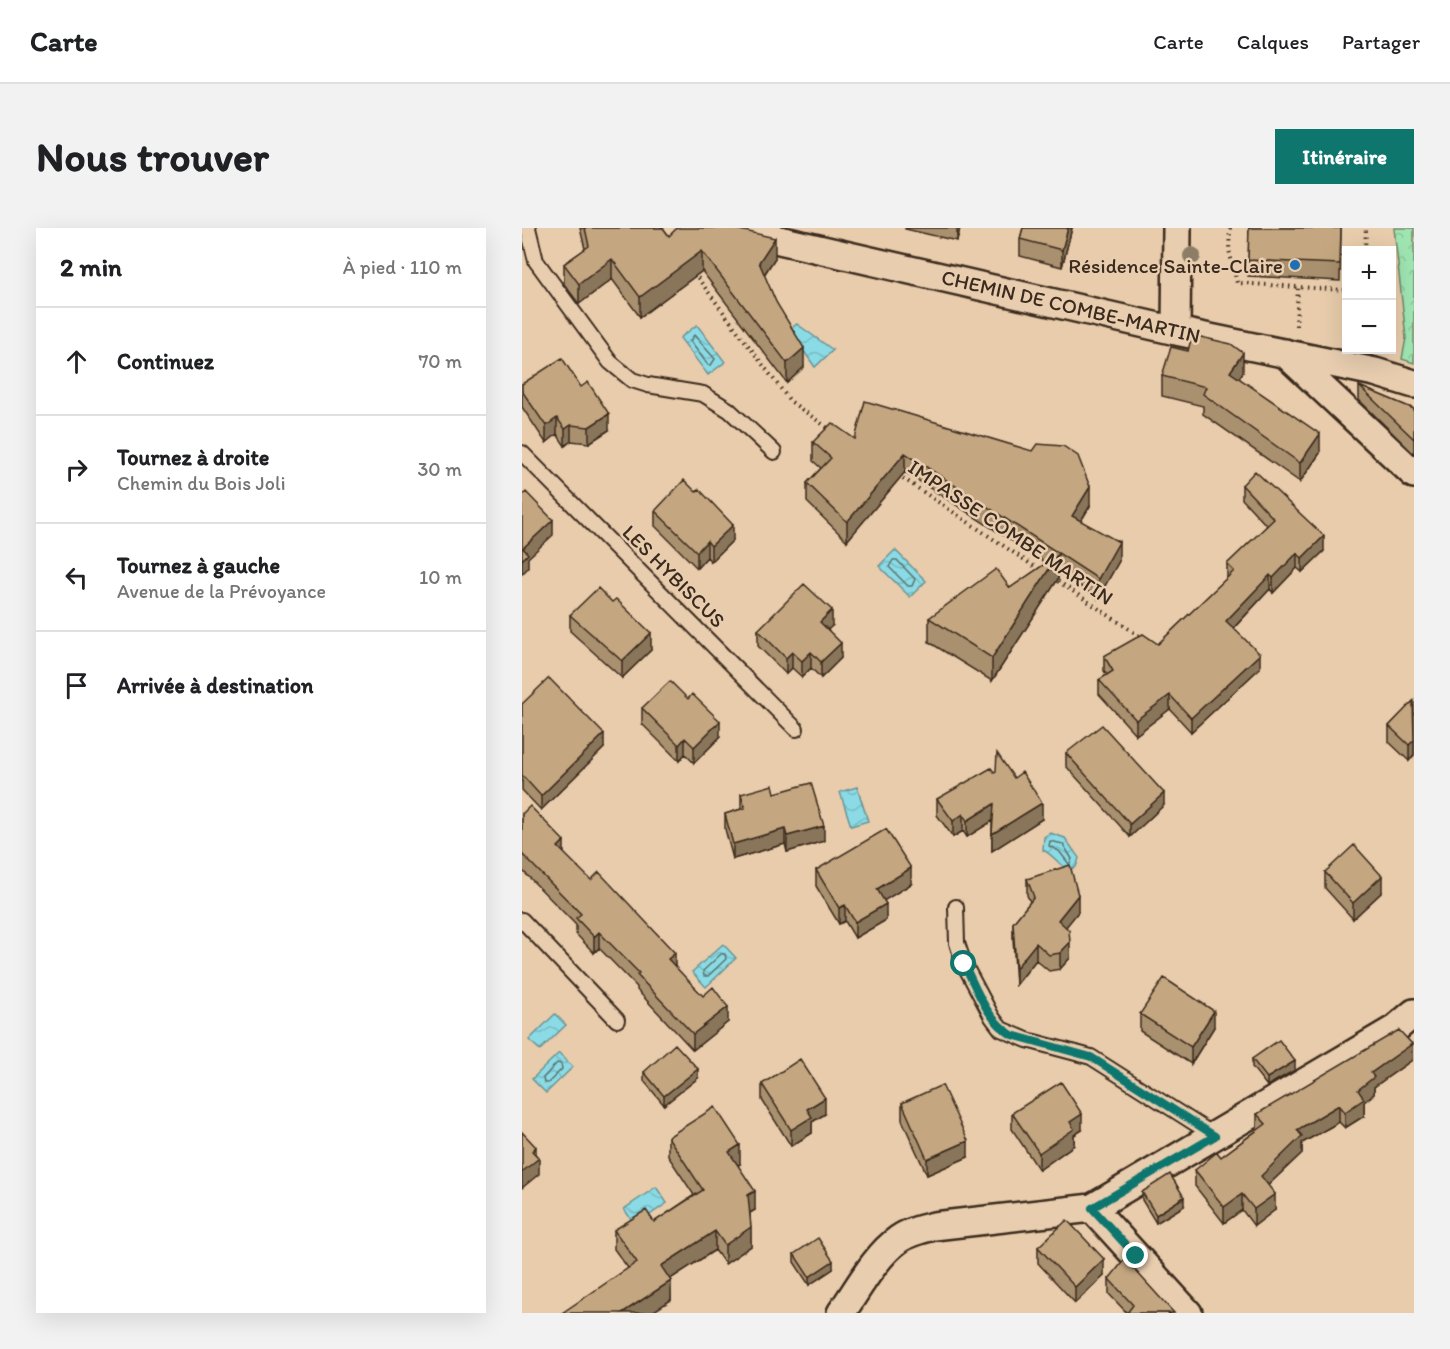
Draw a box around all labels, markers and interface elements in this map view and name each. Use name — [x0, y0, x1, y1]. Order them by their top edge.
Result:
text: Carte — [30, 24, 97, 58]
text: Carte — [1153, 29, 1204, 54]
text: Calques — [1237, 29, 1309, 54]
text: Partager — [1342, 29, 1420, 54]
button: Itinéraire — [1275, 129, 1414, 184]
text: Nous trouver — [36, 131, 269, 182]
map controls — [1342, 246, 1396, 354]
button: + — [1342, 246, 1396, 300]
text: 2 min — [60, 251, 122, 283]
place label: Résidence Sainte-Claire — [1068, 253, 1283, 278]
text: À pied · 110 m — [343, 255, 462, 279]
marker: Résidence Sainte-Claire — [1288, 258, 1302, 272]
street label: CHEMIN DE COMBE-MARTIN — [939, 264, 1203, 348]
button: − — [1342, 300, 1396, 354]
icon: ahead — [60, 345, 93, 378]
text: Continuez — [117, 348, 214, 375]
text: 70 m — [418, 349, 462, 373]
text: Tournez à droite — [117, 444, 269, 471]
icon: right — [60, 453, 93, 486]
street label: IMPASSE COMBE MARTIN — [904, 454, 1118, 610]
text: 30 m — [417, 457, 462, 481]
text: Chemin du Bois Joli — [117, 471, 286, 495]
street label: LES HYBISCUS — [617, 519, 731, 633]
text: Tournez à gauche — [117, 552, 280, 579]
icon: left — [60, 561, 93, 594]
text: 10 m — [419, 565, 462, 589]
text: Avenue de la Prévoyance — [117, 579, 326, 603]
icon: arrive — [60, 669, 93, 702]
text: Arrivée à destination — [117, 672, 313, 699]
route start — [950, 950, 976, 976]
route end — [1122, 1242, 1148, 1268]

